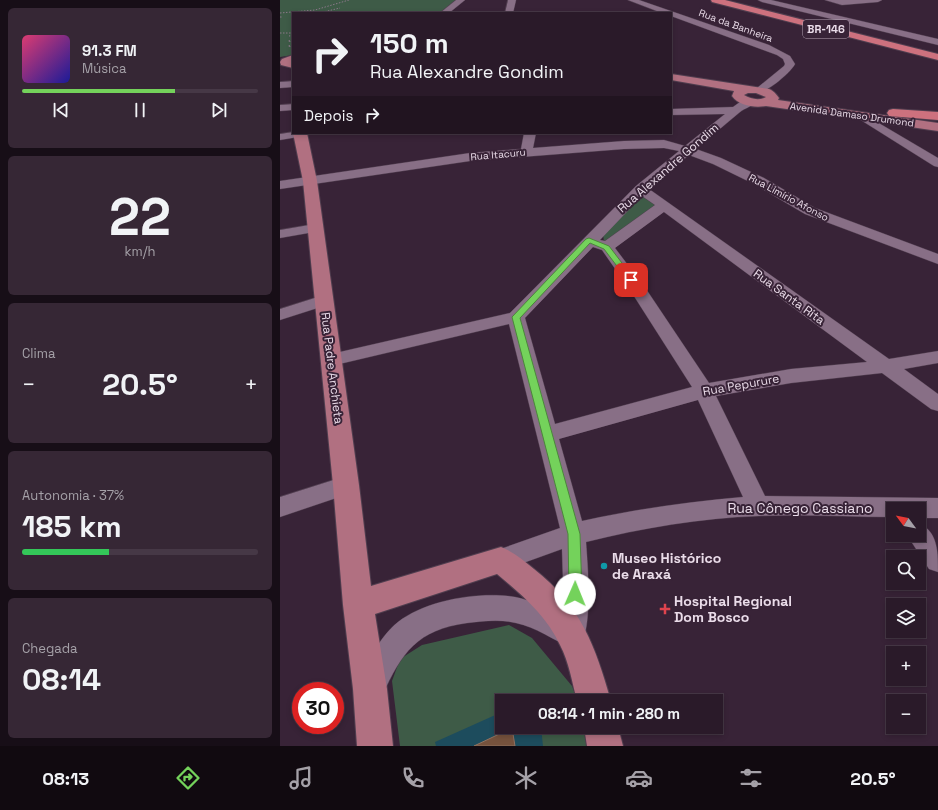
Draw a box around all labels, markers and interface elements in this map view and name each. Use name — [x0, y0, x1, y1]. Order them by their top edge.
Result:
street label: Rua da Banheira — [697, 6, 775, 45]
road number: BR-146 — [803, 20, 849, 38]
text: 150 m — [370, 25, 449, 61]
icon: right — [304, 28, 356, 80]
text: 91.3 FM — [82, 41, 137, 60]
text: Música — [82, 60, 127, 77]
text: Rua Alexandre Gondim — [370, 60, 564, 83]
icon: previous — [50, 99, 72, 121]
icon: pause — [129, 99, 151, 121]
icon: next — [208, 99, 230, 121]
street label: Avenida Damaso Drumond — [789, 99, 915, 130]
icon: right — [361, 104, 383, 126]
text: Depois — [304, 106, 353, 125]
street label: Rua Alexandre Gondim — [614, 120, 722, 216]
street label: Rua Itacuru — [470, 146, 526, 163]
street label: Rua Limírio Afonso — [747, 171, 831, 224]
text: 22 — [109, 184, 171, 250]
text: km/h — [125, 243, 155, 260]
pin — [614, 263, 648, 297]
street label: Rua Santa Rita — [750, 266, 828, 328]
icon: arrive — [620, 269, 642, 291]
street label: Rua Padre Anchieta — [317, 311, 347, 425]
text: Clima — [22, 345, 55, 362]
text: 20.5° — [102, 365, 178, 404]
text: − — [22, 370, 36, 398]
text: + — [244, 370, 258, 398]
street label: Rua Pepurure — [702, 370, 780, 400]
text: Autonomia · 37% — [22, 487, 124, 504]
street label: Rua Cônego Cassiano — [727, 499, 873, 517]
north arrow — [886, 502, 926, 542]
map controls — [886, 502, 926, 734]
text: 185 km — [22, 507, 122, 546]
place label: Museo Histórico de Araxá — [612, 549, 721, 583]
button: search — [886, 550, 926, 590]
marker: Museo Histórico de Araxá — [599, 561, 609, 571]
position arrow — [554, 573, 596, 615]
place label: Hospital Regional Dom Bosco — [674, 592, 792, 626]
button: layers — [886, 598, 926, 638]
marker: Hospital Regional Dom Bosco — [659, 603, 671, 615]
text: Chegada — [22, 640, 78, 657]
button: + — [886, 646, 926, 686]
text: 08:14 — [22, 660, 101, 699]
speed limit sign: 30 — [292, 682, 344, 734]
button: − — [886, 694, 926, 734]
text: 08:14 · 1 min · 280 m — [538, 704, 680, 723]
icon: directions — [174, 764, 202, 792]
icon: music — [287, 764, 315, 792]
icon: phone — [399, 764, 427, 792]
icon: climate — [512, 764, 540, 792]
icon: car — [625, 764, 653, 792]
icon: filters — [737, 764, 765, 792]
text: 08:13 — [42, 767, 89, 790]
text: 20.5° — [850, 767, 896, 790]

